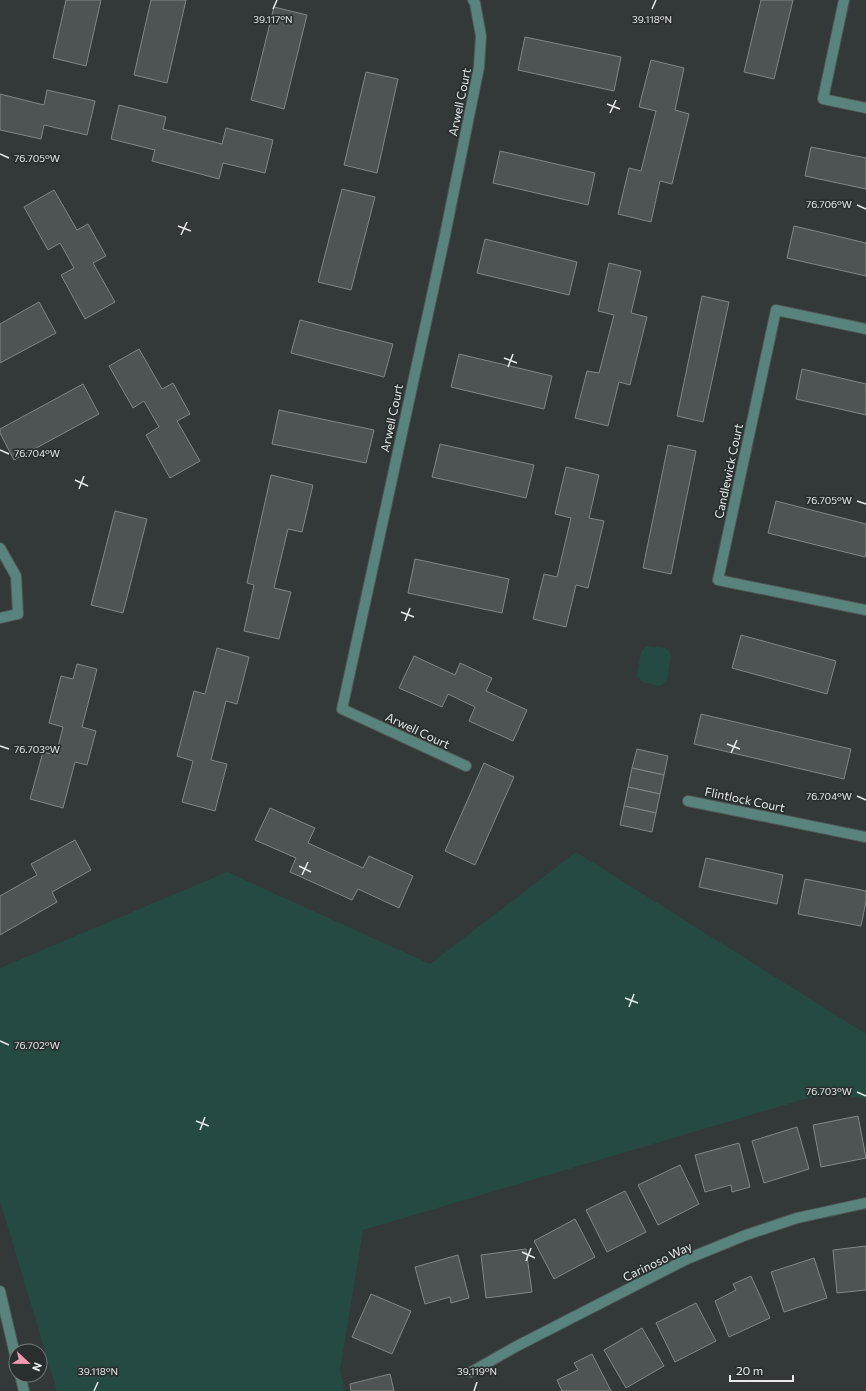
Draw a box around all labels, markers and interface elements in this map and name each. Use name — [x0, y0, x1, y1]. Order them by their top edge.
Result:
text: 39.117°N — [253, 13, 293, 25]
text: 39.118°N — [632, 13, 672, 25]
street label: Arwell Court — [445, 67, 473, 137]
text: 76.705°W — [14, 152, 60, 164]
text: 76.706°W — [806, 198, 852, 210]
street label: Arwell Court — [377, 383, 405, 453]
street label: Candlewick Court — [711, 422, 745, 520]
text: 76.704°W — [14, 447, 60, 459]
text: 76.705°W — [806, 494, 852, 506]
street label: Arwell Court — [384, 709, 452, 751]
text: 76.703°W — [14, 743, 60, 755]
street label: Flintlock Court — [704, 784, 786, 814]
text: 76.704°W — [806, 790, 852, 802]
text: 76.702°W — [14, 1039, 60, 1051]
text: 76.703°W — [806, 1085, 852, 1097]
street label: Carinoso Way — [620, 1238, 694, 1284]
north arrow — [8, 1343, 48, 1383]
scale bar — [730, 1357, 793, 1383]
text: N — [30, 1361, 45, 1373]
text: 20 m — [736, 1363, 763, 1377]
text: 39.118°N — [78, 1365, 118, 1377]
text: 39.119°N — [457, 1365, 497, 1377]

